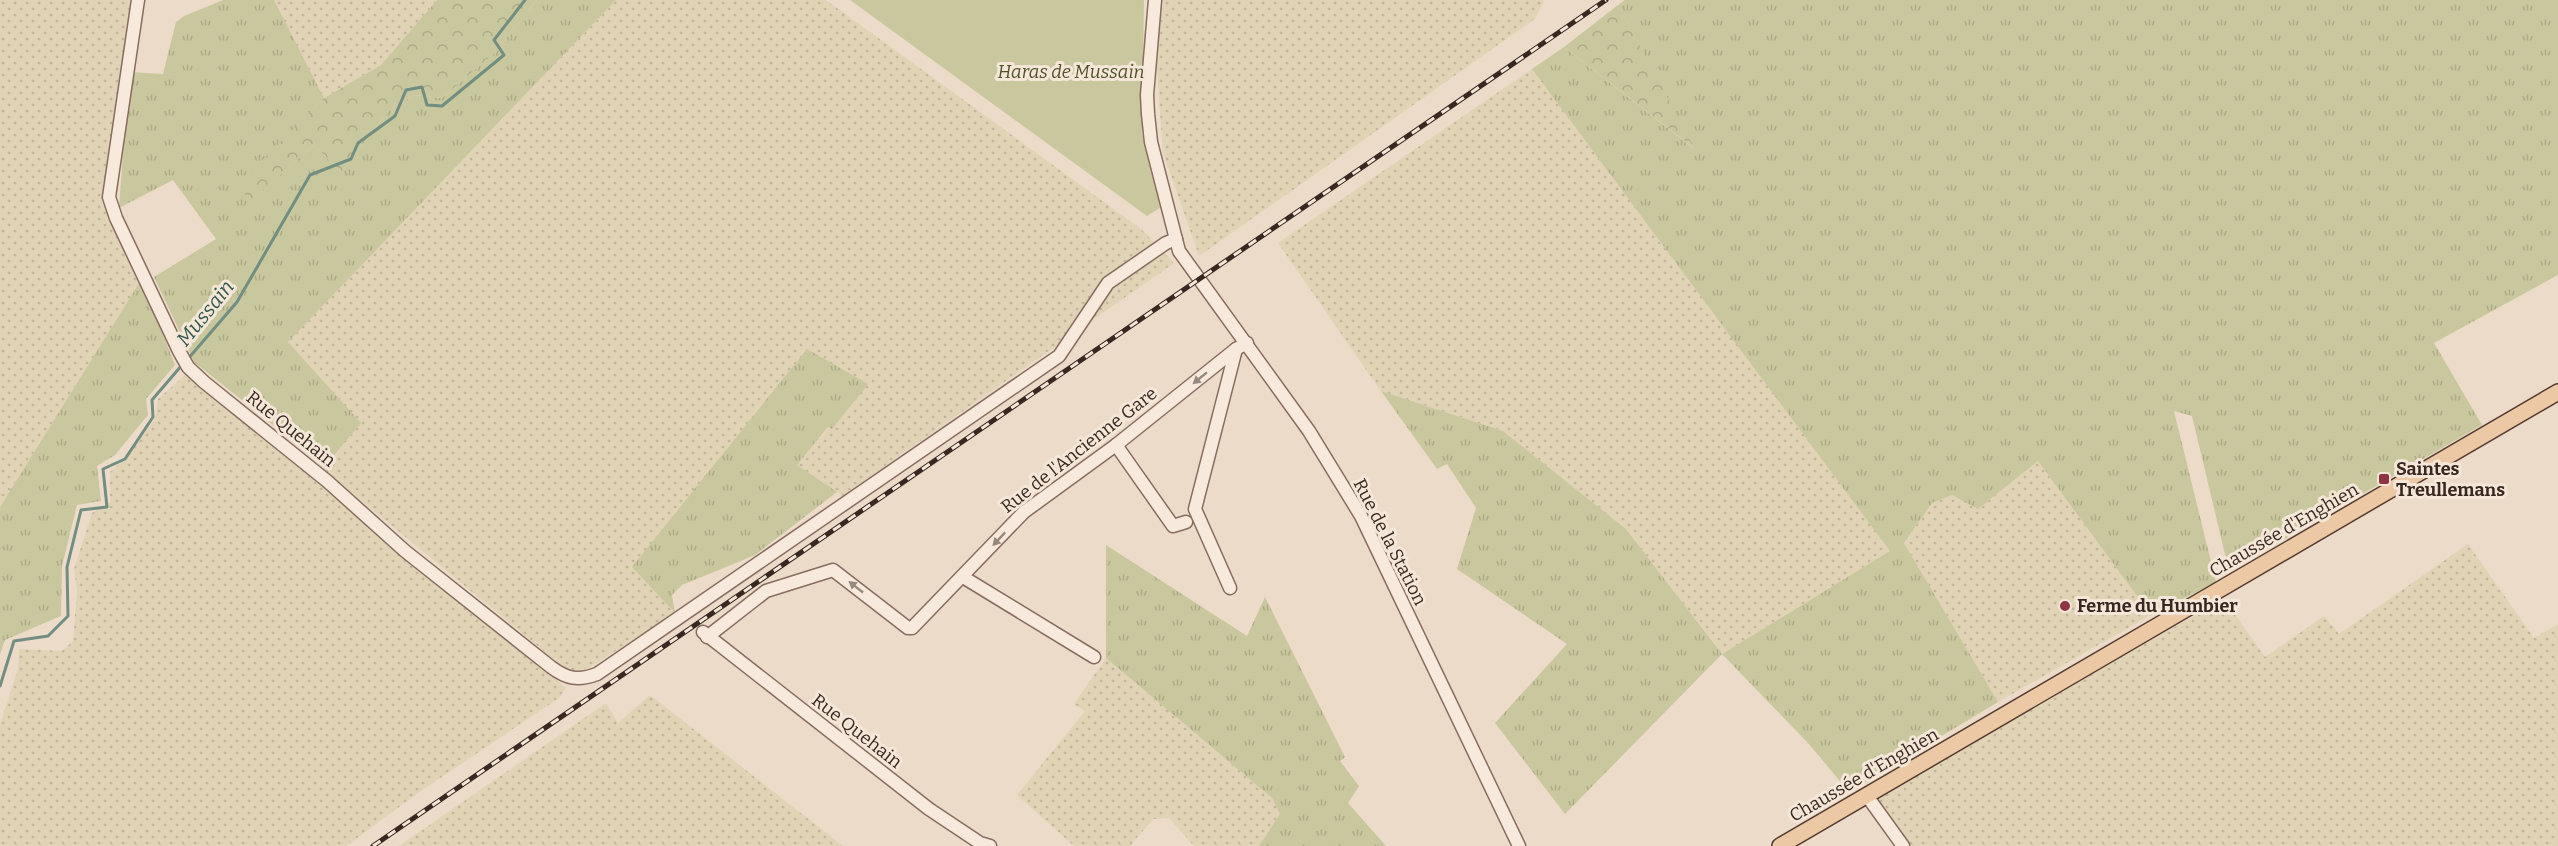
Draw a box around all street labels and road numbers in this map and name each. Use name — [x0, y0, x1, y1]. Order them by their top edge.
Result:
street label: Rue de l'Ancienne Gare — [997, 382, 1161, 518]
street label: Rue Quehain — [242, 386, 340, 472]
street label: Rue de la Station — [1349, 475, 1432, 609]
street label: Chaussée d'Enghien — [2206, 478, 2363, 582]
street label: Rue Quehain — [808, 689, 907, 773]
street label: Chaussée d'Enghien — [1786, 723, 1943, 827]

